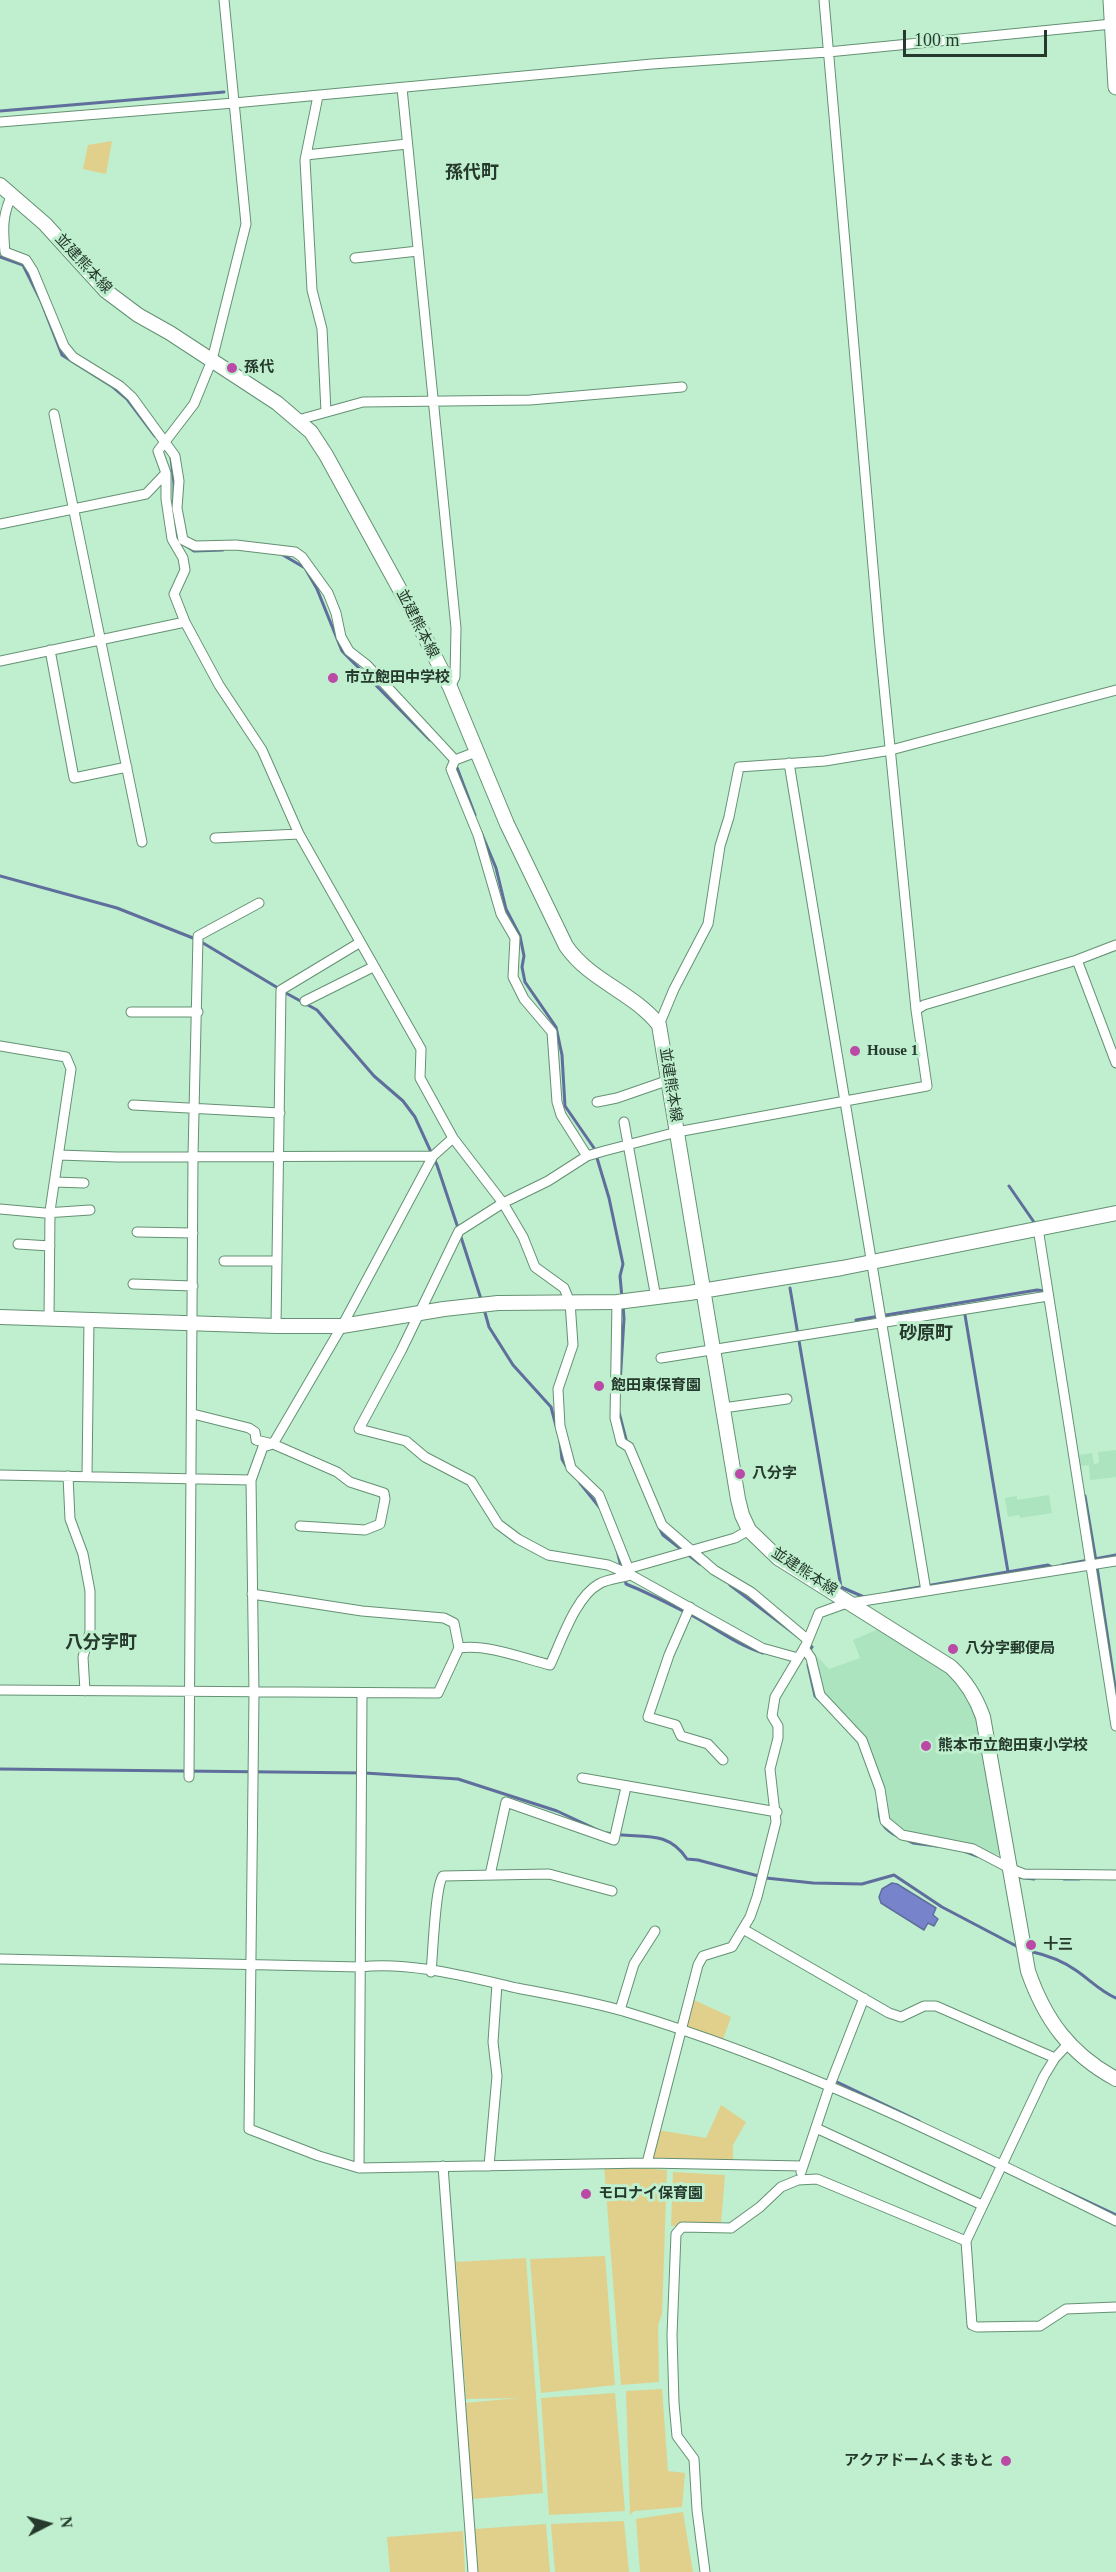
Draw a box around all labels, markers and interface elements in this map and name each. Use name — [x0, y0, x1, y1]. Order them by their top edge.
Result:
scale bar — [906, 18, 1050, 56]
text: 100 m — [914, 30, 960, 50]
district label: 孫代町 — [445, 162, 499, 184]
street label: 並建熊本線 — [51, 230, 115, 298]
place label: 孫代 — [244, 359, 274, 377]
marker: 孫代 — [225, 361, 239, 375]
street label: 並建熊本線 — [392, 587, 442, 661]
place label: 市立飽田中学校 — [345, 669, 450, 687]
marker: 市立飽田中学校 — [326, 671, 340, 685]
place label: House 1 — [867, 1042, 918, 1060]
marker: House 1 — [848, 1044, 862, 1058]
street label: 並建熊本線 — [655, 1047, 685, 1123]
district label: 砂原町 — [899, 1323, 953, 1345]
place label: 飽田東保育園 — [611, 1377, 701, 1395]
marker: 飽田東保育園 — [592, 1379, 606, 1393]
place label: 八分字 — [752, 1465, 797, 1483]
marker: 八分字 — [733, 1467, 747, 1481]
street label: 並建熊本線 — [768, 1544, 840, 1600]
district label: 八分字町 — [65, 1632, 137, 1654]
place label: 八分字郵便局 — [965, 1640, 1055, 1658]
marker: 八分字郵便局 — [946, 1642, 960, 1656]
place label: 熊本市立飽田東小学校 — [938, 1737, 1088, 1755]
marker: 熊本市立飽田東小学校 — [919, 1739, 933, 1753]
place label: 十三 — [1043, 1936, 1073, 1954]
marker: 十三 — [1024, 1938, 1038, 1952]
place label: モロナイ保育園 — [598, 2185, 703, 2203]
marker: モロナイ保育園 — [579, 2187, 593, 2201]
place label: アクアドームくまもと — [844, 2452, 994, 2470]
marker: アクアドームくまもと — [999, 2454, 1013, 2468]
north arrow — [18, 2494, 78, 2554]
text: N — [57, 2515, 75, 2529]

